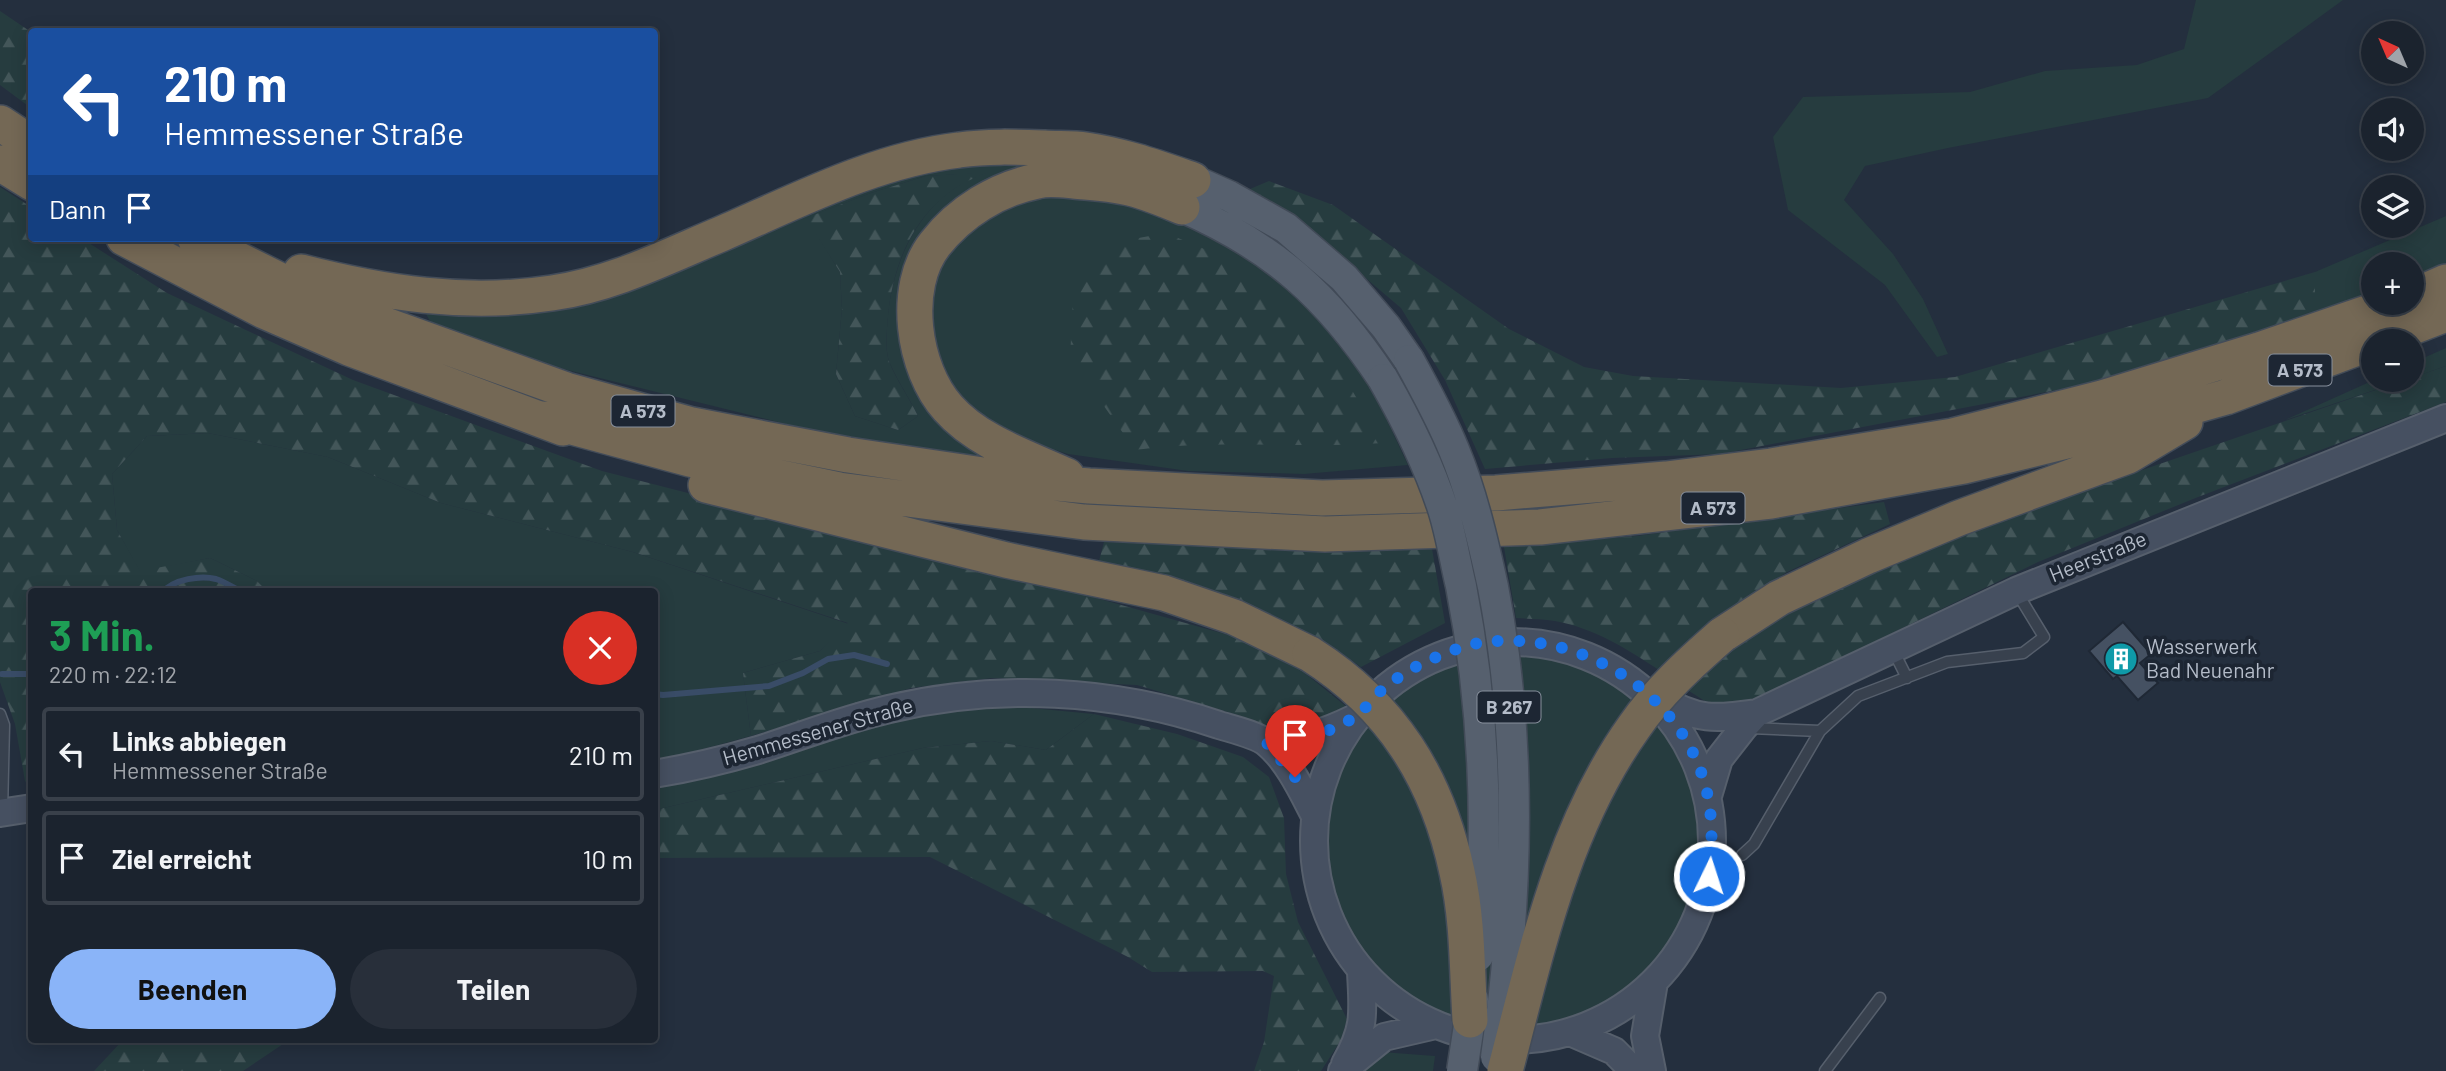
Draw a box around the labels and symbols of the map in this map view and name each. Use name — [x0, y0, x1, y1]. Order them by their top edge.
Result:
north arrow — [2361, 21, 2424, 84]
road number: A 573 — [2268, 354, 2332, 386]
road number: A 573 — [612, 396, 674, 426]
road number: A 573 — [1682, 492, 1744, 524]
street label: Heerstraße — [2045, 525, 2150, 586]
place label: Wasserwerk Bad Neuenahr — [2146, 633, 2275, 682]
building icon: Wasserwerk Bad Neuenahr — [2102, 640, 2140, 678]
street label: Hemmessener Straße — [719, 691, 916, 770]
road number: B 267 — [1478, 692, 1540, 722]
pin — [1265, 705, 1325, 777]
position arrow — [1672, 839, 1746, 913]

